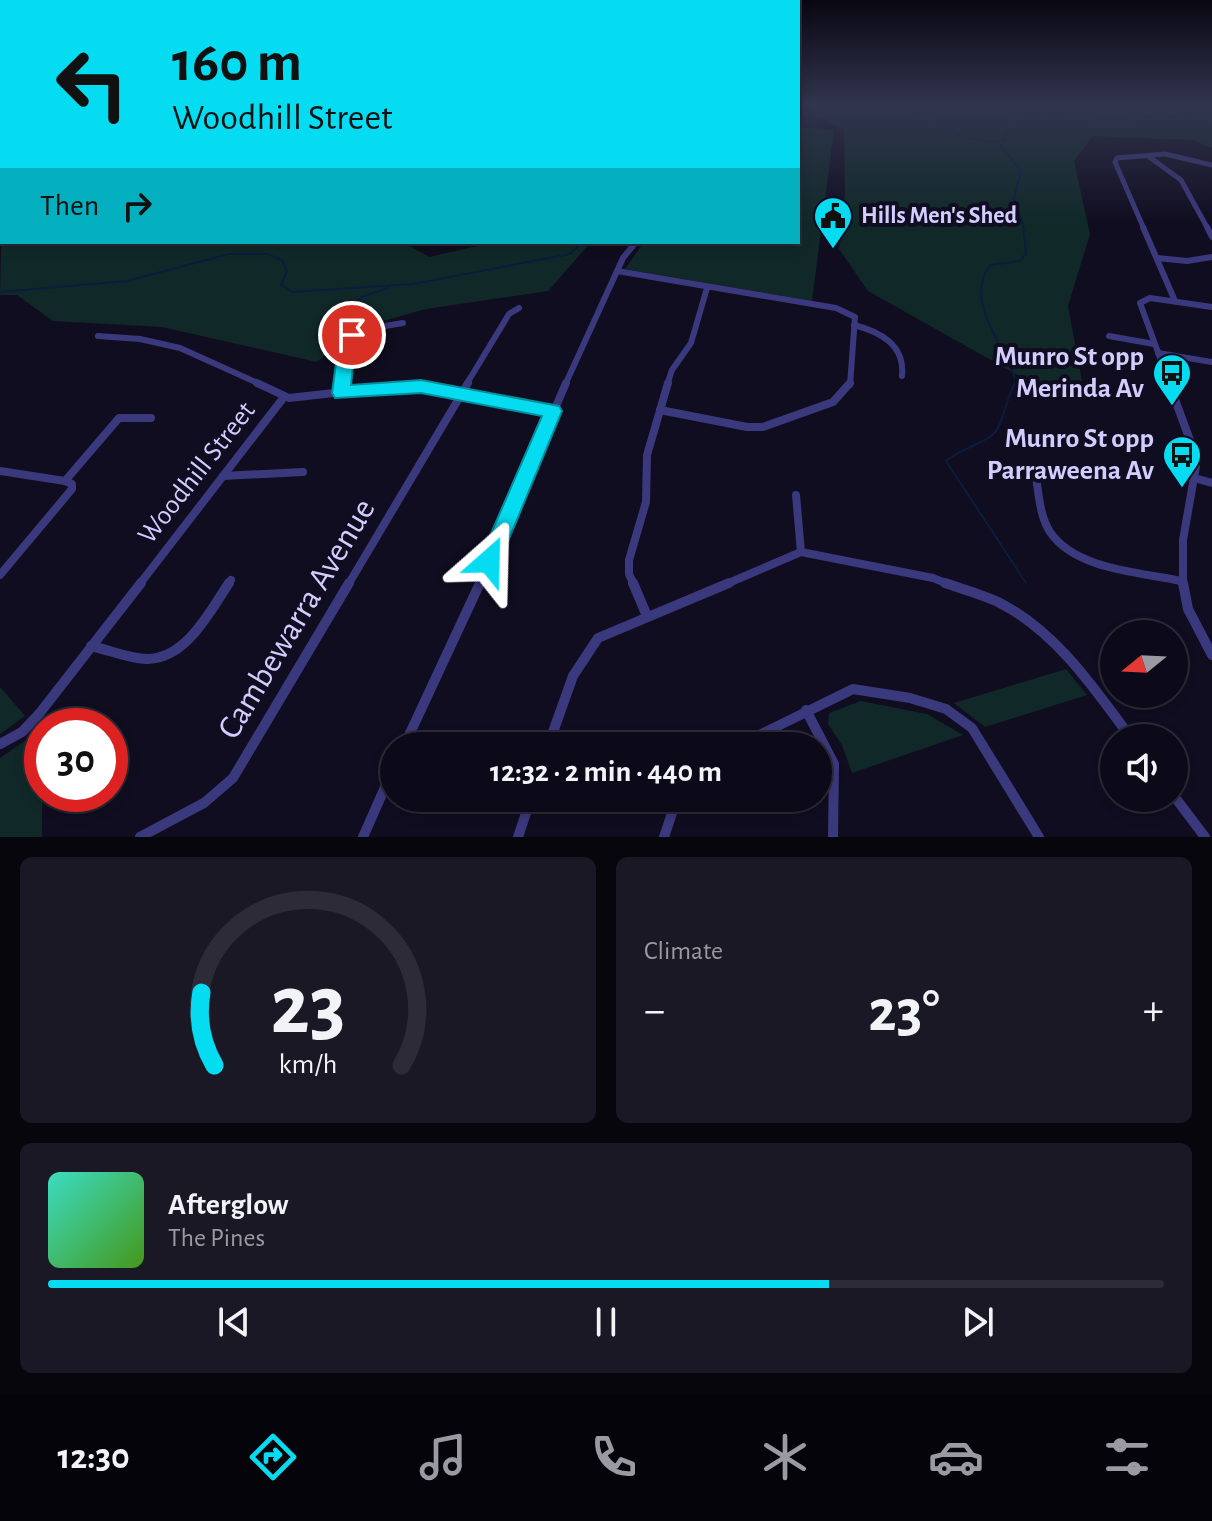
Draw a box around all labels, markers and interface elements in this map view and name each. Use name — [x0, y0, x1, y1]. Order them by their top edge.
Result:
icon: left — [40, 32, 144, 136]
text: 160 m — [172, 35, 302, 91]
text: Woodhill Street — [172, 100, 392, 136]
icon: right — [115, 184, 159, 228]
text: Then — [40, 191, 99, 221]
public building icon: Hills Men's Shed — [812, 195, 854, 250]
place label: Hills Men's Shed — [861, 204, 1018, 228]
pin — [318, 301, 386, 369]
icon: arrive — [330, 313, 374, 357]
place label: Munro St opp Merinda Av — [995, 343, 1145, 403]
bus stop icon: Munro St opp Merinda Av — [1151, 352, 1193, 407]
street label: Woodhill Street — [133, 397, 261, 549]
place label: Munro St opp Parraweena Av — [987, 425, 1155, 485]
bus stop icon: Munro St opp Parraweena Av — [1161, 434, 1203, 489]
street label: Cambewarra Avenue — [212, 493, 382, 745]
position arrow — [447, 519, 531, 603]
north arrow — [1100, 620, 1188, 708]
map controls — [1100, 620, 1188, 812]
speed limit sign: 30 — [24, 708, 128, 812]
button: sound — [1100, 724, 1188, 812]
text: 12:32 · 2 min · 440 m — [490, 757, 722, 787]
text: Climate — [644, 938, 723, 964]
text: 23 — [270, 965, 346, 1049]
text: 23° — [868, 982, 940, 1042]
text: − — [644, 989, 665, 1033]
text: + — [1143, 989, 1164, 1033]
text: km/h — [279, 1050, 337, 1079]
text: Afterglow — [168, 1190, 289, 1220]
text: The Pines — [168, 1225, 265, 1251]
icon: previous — [212, 1300, 256, 1344]
icon: pause — [584, 1300, 628, 1344]
icon: next — [956, 1300, 1000, 1344]
icon: directions — [245, 1429, 301, 1485]
icon: music — [415, 1429, 471, 1485]
icon: phone — [586, 1429, 642, 1485]
icon: climate — [757, 1429, 813, 1485]
icon: car — [928, 1429, 984, 1485]
icon: filters — [1099, 1429, 1155, 1485]
text: 12:30 — [57, 1439, 130, 1475]

